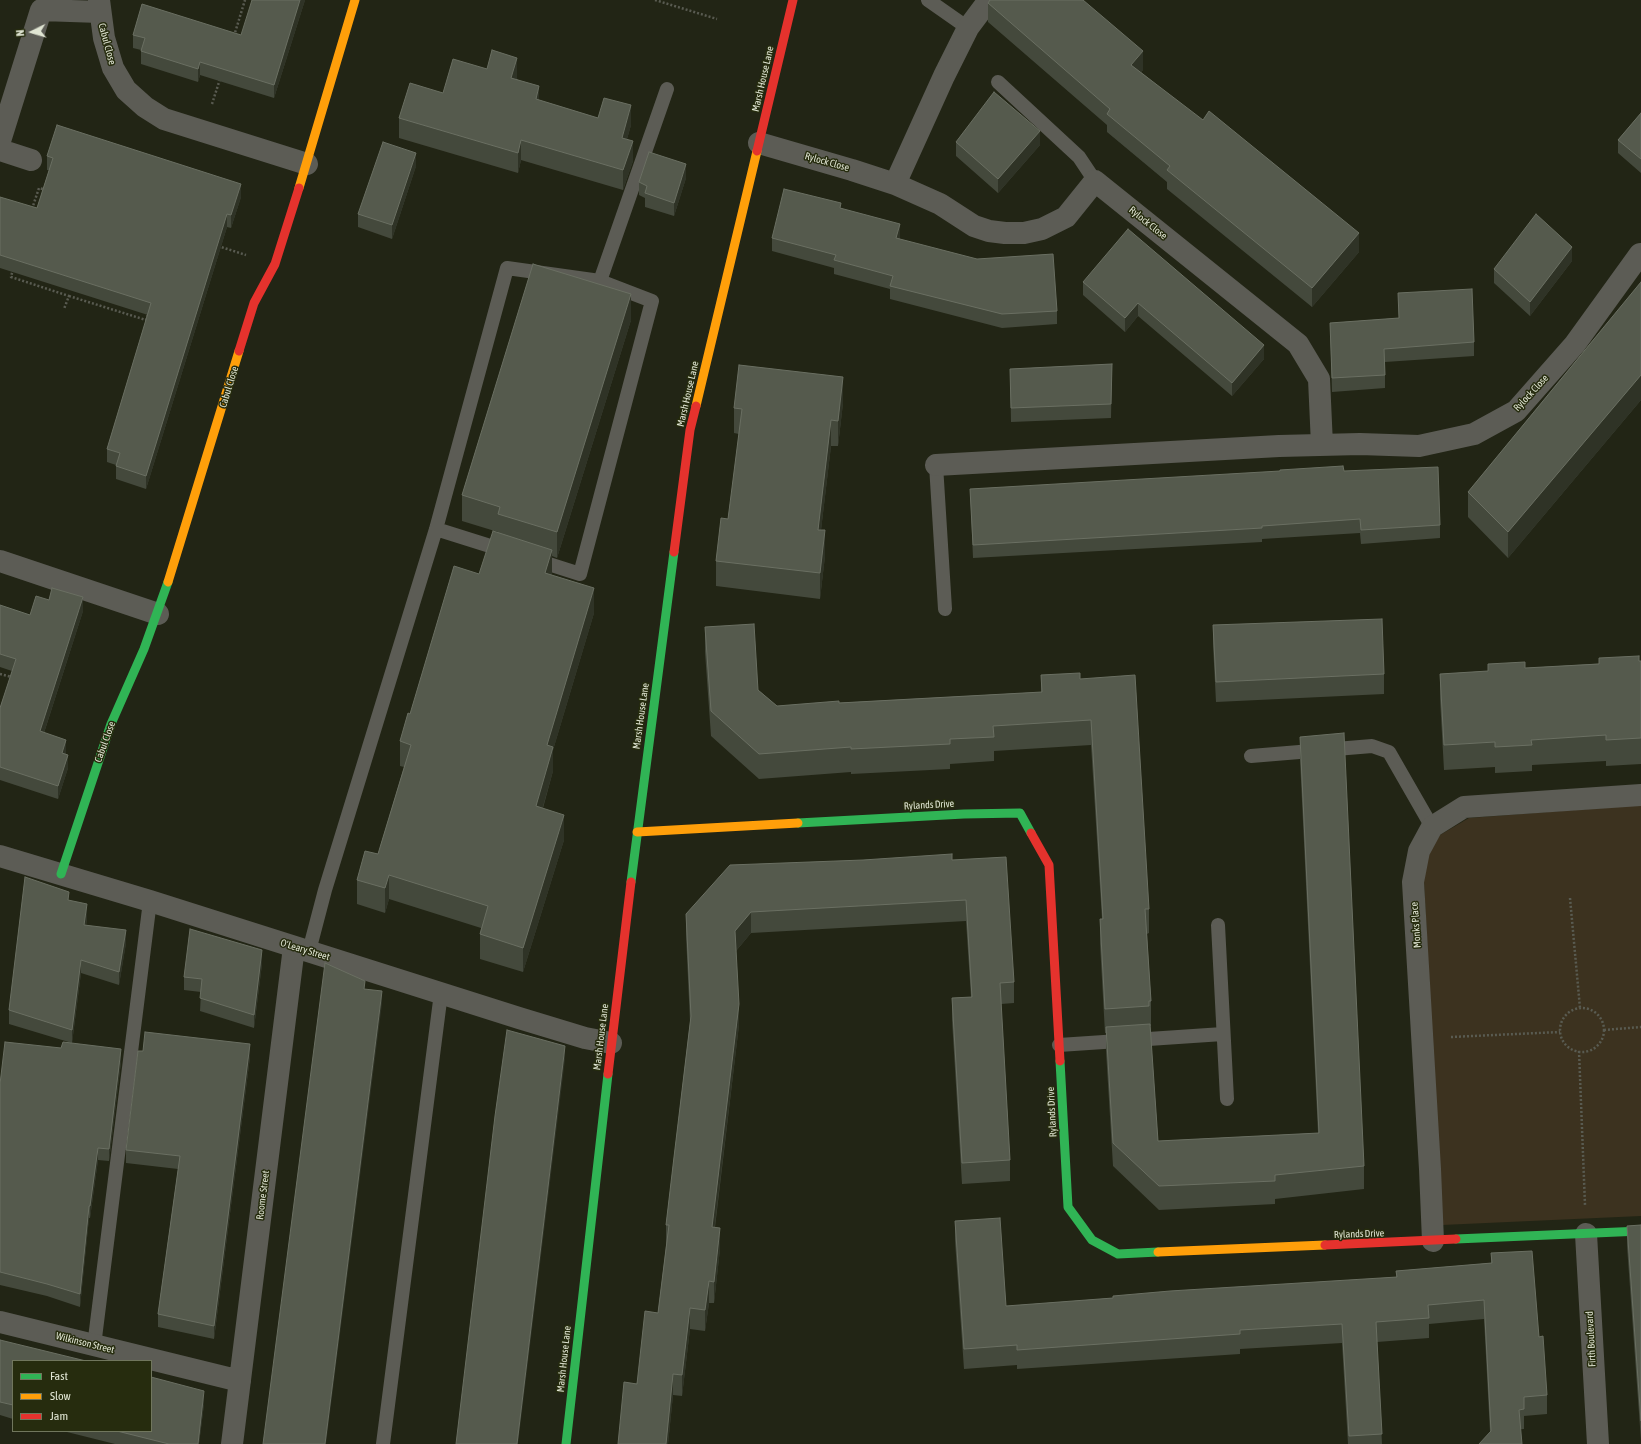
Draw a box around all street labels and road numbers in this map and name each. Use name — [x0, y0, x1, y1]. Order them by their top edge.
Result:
street label: Cabul Close — [96, 22, 118, 66]
street label: Marsh House Lane — [750, 45, 776, 113]
street label: Rylock Close — [803, 150, 851, 174]
street label: Rylock Close — [1126, 204, 1170, 242]
street label: Marsh House Lane — [675, 360, 701, 428]
street label: Cabul Close — [217, 365, 241, 409]
street label: Rylock Close — [1511, 372, 1551, 414]
street label: Marsh House Lane — [630, 682, 652, 750]
street label: Cabul Close — [92, 720, 118, 764]
street label: Rylands Drive — [904, 798, 954, 812]
street label: Monks Place — [1408, 902, 1424, 948]
street label: O'Leary Street — [279, 937, 331, 963]
street label: Marsh House Lane — [591, 1003, 611, 1071]
street label: Rylands Drive — [1045, 1087, 1059, 1137]
street label: Roome Street — [254, 1170, 272, 1220]
street label: Rylands Drive — [1334, 1227, 1384, 1241]
street label: Firth Boulevard — [1584, 1311, 1598, 1367]
street label: Marsh House Lane — [555, 1325, 573, 1393]
street label: Wilkinson Street — [55, 1330, 115, 1356]

